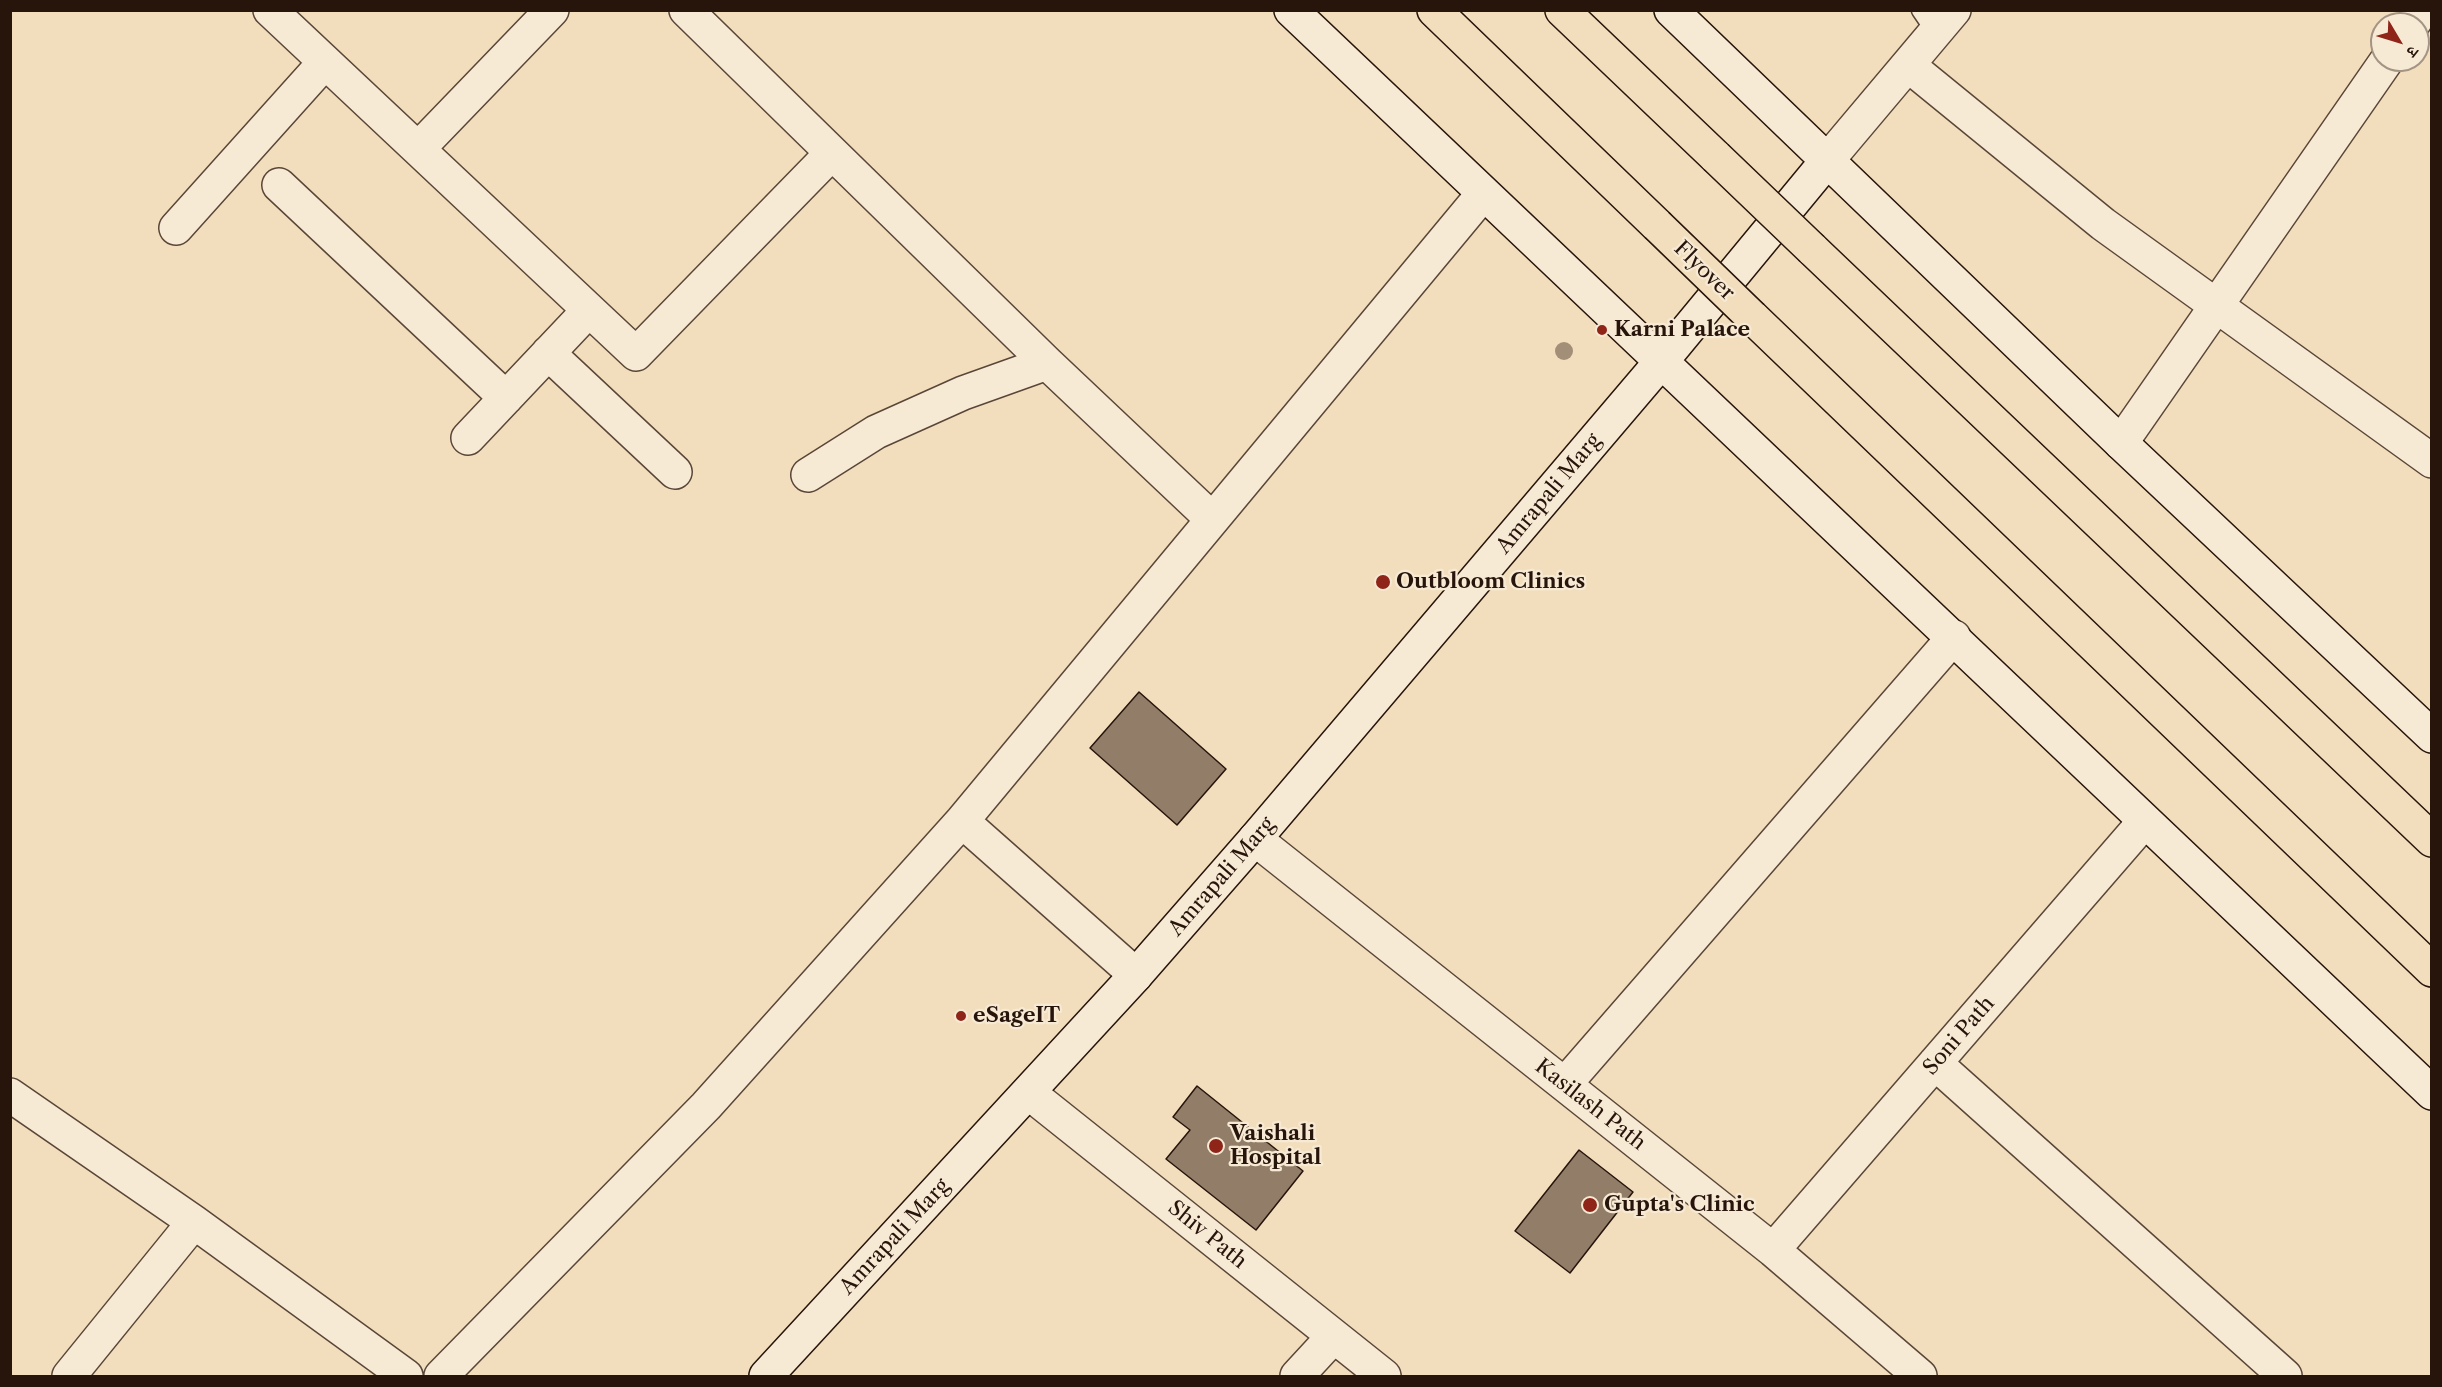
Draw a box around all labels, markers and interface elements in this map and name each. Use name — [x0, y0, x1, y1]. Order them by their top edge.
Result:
north arrow — [2370, 12, 2430, 72]
text: उ — [2402, 42, 2423, 61]
street label: Flyover — [1668, 236, 1740, 306]
place label: Karni Palace — [1614, 317, 1750, 343]
marker: Karni Palace — [1595, 323, 1609, 337]
street label: Amrapali Marg — [1491, 429, 1607, 559]
place label: Outbloom Clinics — [1396, 569, 1585, 595]
marker: Outbloom Clinics — [1374, 573, 1392, 591]
street label: Amrapali Marg — [1164, 812, 1280, 942]
street label: Soni Path — [1918, 992, 2000, 1080]
place label: eSageIT — [973, 1003, 1060, 1029]
marker: eSageIT — [954, 1009, 968, 1023]
street label: Kasilash Path — [1530, 1054, 1650, 1156]
place label: Vaishali Hospital — [1230, 1121, 1321, 1171]
marker: Vaishali Hospital — [1207, 1137, 1225, 1155]
street label: Amrapali Marg — [835, 1174, 955, 1300]
place label: Gupta's Clinic — [1604, 1192, 1755, 1218]
street label: Shiv Path — [1163, 1196, 1251, 1274]
marker: Gupta's Clinic — [1581, 1196, 1599, 1214]

